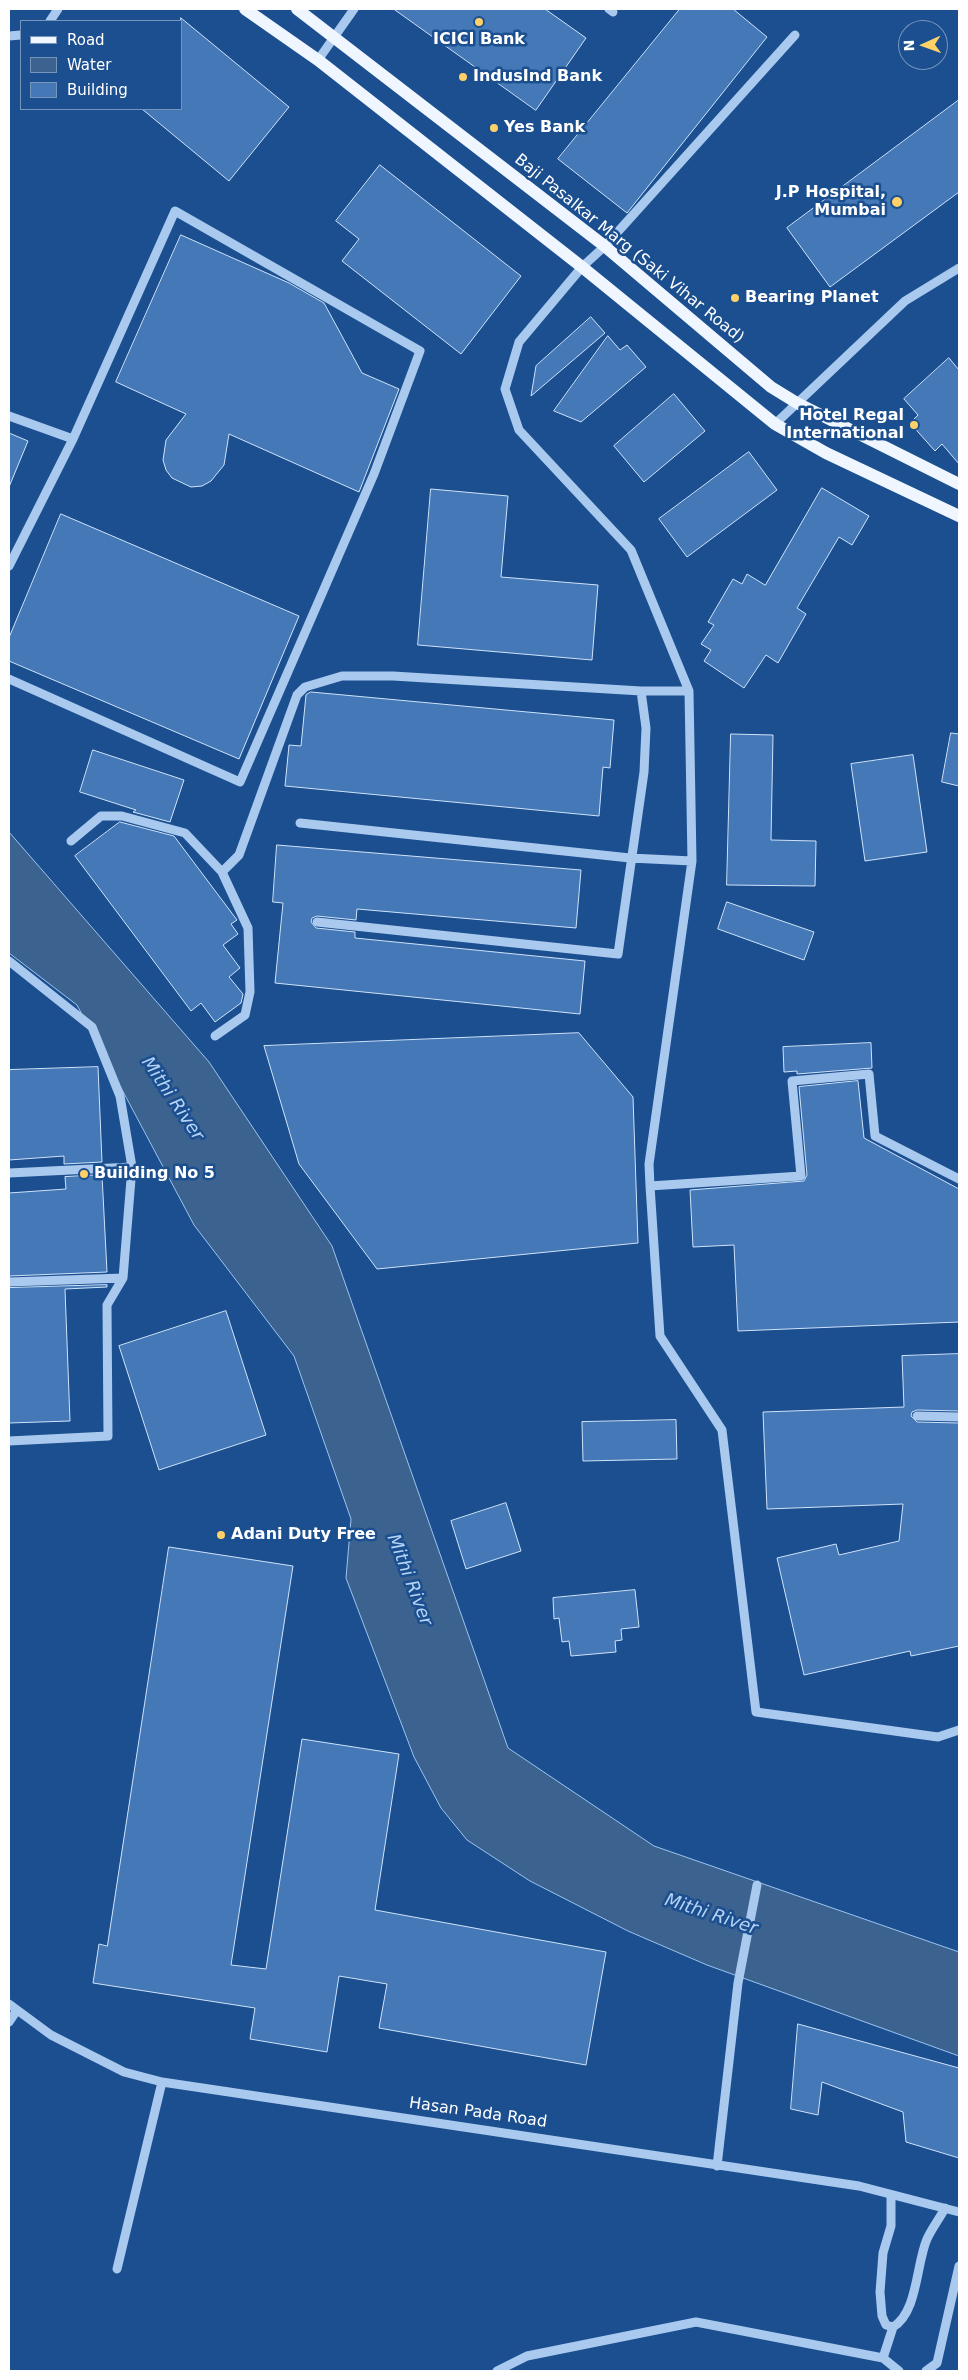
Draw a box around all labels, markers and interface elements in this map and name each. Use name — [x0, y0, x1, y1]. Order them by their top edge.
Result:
marker: ICICI Bank — [473, 16, 485, 28]
legend — [20, 20, 182, 110]
north arrow — [898, 20, 948, 70]
place label: ICICI Bank — [433, 30, 525, 50]
text: Road — [67, 31, 105, 49]
text: N — [901, 39, 917, 52]
text: Water — [67, 56, 111, 74]
place label: IndusInd Bank — [473, 67, 602, 87]
marker: IndusInd Bank — [457, 71, 469, 83]
text: Building — [67, 81, 128, 99]
place label: Yes Bank — [504, 118, 585, 138]
marker: Yes Bank — [488, 122, 500, 134]
street label: Baji Pasalkar Marg (Saki Vihar Road) — [510, 150, 748, 348]
place label: J.P Hospital, Mumbai — [776, 183, 886, 221]
marker: J.P Hospital, Mumbai — [890, 195, 904, 209]
place label: Bearing Planet — [745, 288, 879, 308]
marker: Bearing Planet — [729, 292, 741, 304]
place label: Hotel Regal International — [786, 406, 904, 444]
marker: Hotel Regal International — [908, 419, 920, 431]
water label: Mithi River — [136, 1053, 208, 1145]
place label: Building No 5 — [94, 1164, 215, 1184]
marker: Building No 5 — [78, 1168, 90, 1180]
place label: Adani Duty Free — [231, 1525, 376, 1545]
marker: Adani Duty Free — [215, 1529, 227, 1541]
water label: Mithi River — [382, 1531, 436, 1629]
water label: Mithi River — [662, 1890, 760, 1940]
street label: Hasan Pada Road — [408, 2094, 548, 2132]

